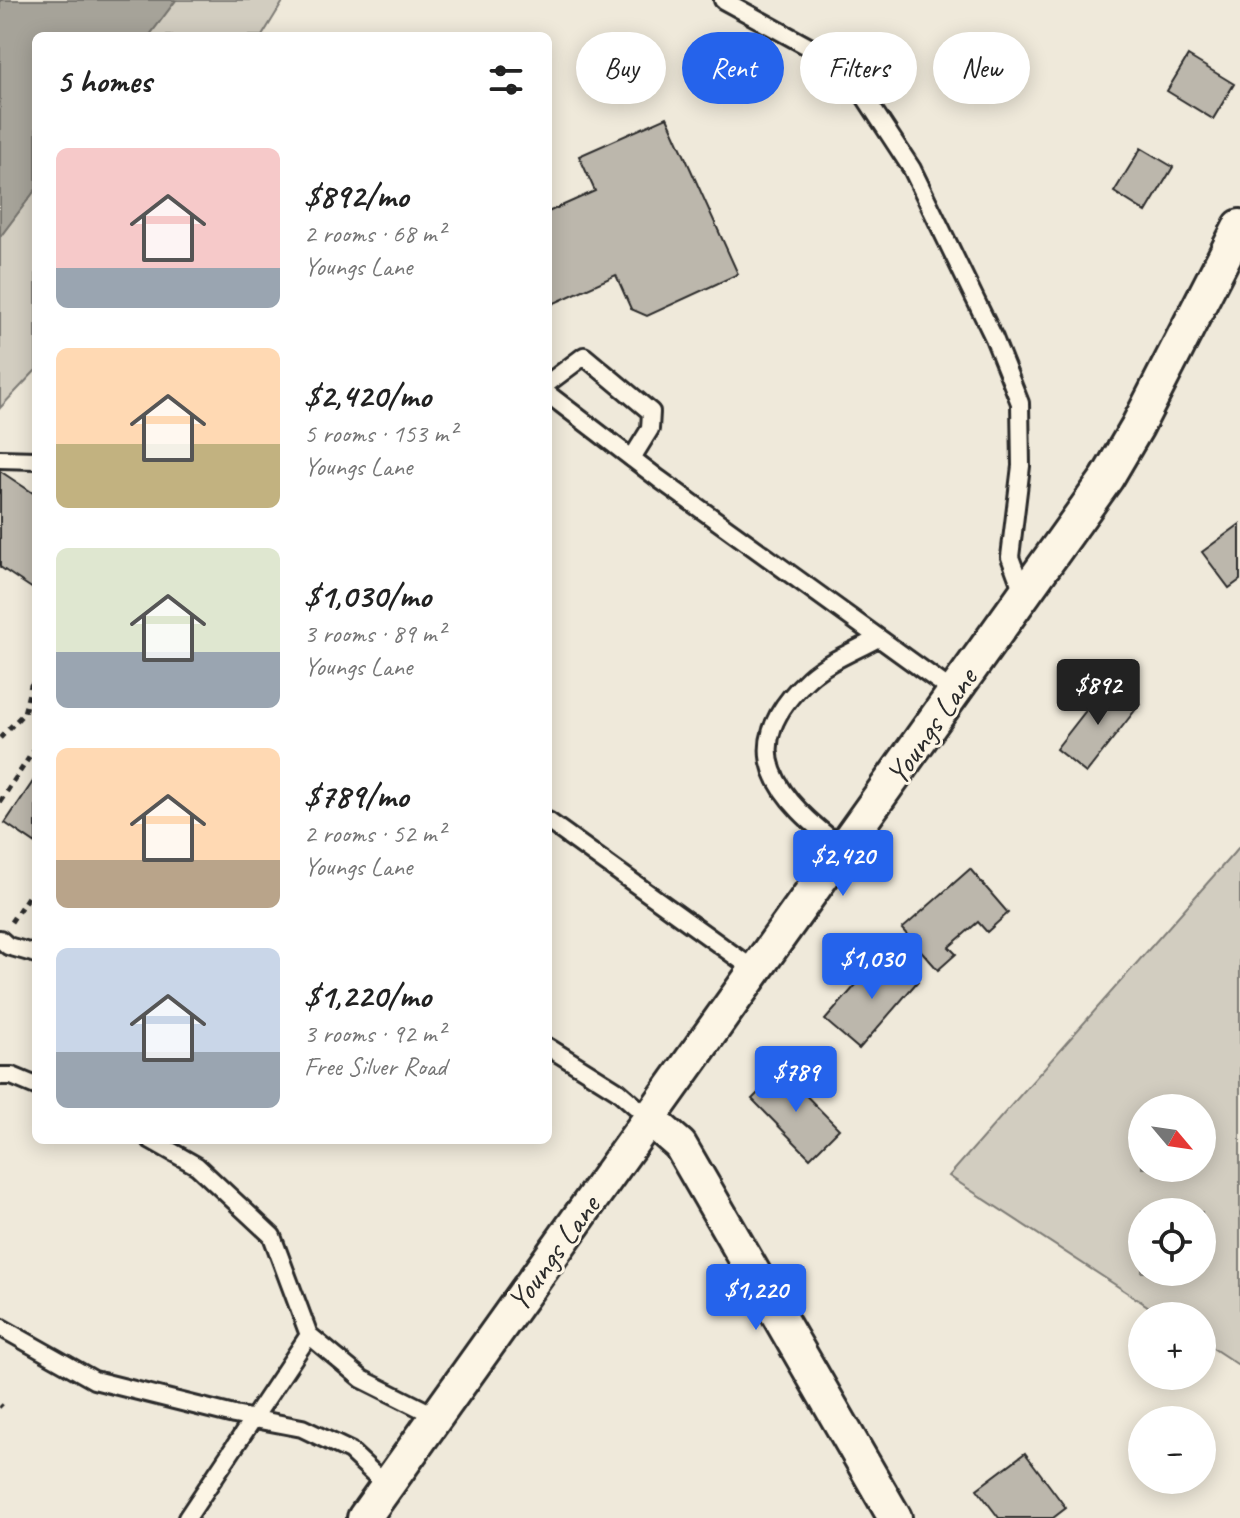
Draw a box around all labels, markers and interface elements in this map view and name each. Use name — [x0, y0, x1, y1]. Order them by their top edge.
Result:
chip: Buy — [576, 32, 666, 104]
chip: Rent — [682, 32, 784, 104]
chip: Filters — [800, 32, 917, 104]
chip: New — [933, 32, 1030, 104]
icon: filters — [484, 58, 528, 102]
text: 5 homes — [56, 59, 151, 102]
text: $892/mo — [304, 174, 408, 217]
icon: home — [120, 180, 216, 276]
text: 2 rooms · 68 m² — [304, 217, 445, 250]
text: Youngs Lane — [304, 250, 412, 283]
text: $2,420/mo — [304, 374, 431, 417]
icon: home — [120, 380, 216, 476]
text: 5 rooms · 153 m² — [304, 417, 456, 450]
text: Youngs Lane — [304, 450, 412, 483]
text: $1,030/mo — [304, 574, 431, 617]
icon: home — [120, 580, 216, 676]
text: 3 rooms · 89 m² — [304, 617, 445, 650]
text: Youngs Lane — [304, 650, 412, 683]
street label: Youngs Lane — [876, 658, 988, 793]
pin: $892 — [1051, 659, 1145, 727]
text: $892 — [1075, 668, 1121, 701]
text: $789/mo — [304, 774, 408, 817]
icon: home — [120, 780, 216, 876]
text: 2 rooms · 52 m² — [304, 817, 445, 850]
pin: $2,420 — [778, 830, 908, 898]
text: $2,420 — [811, 839, 875, 872]
text: Youngs Lane — [304, 850, 412, 883]
pin: $1,030 — [807, 933, 937, 1001]
text: $1,030 — [840, 942, 904, 975]
text: $1,220/mo — [304, 974, 431, 1017]
icon: home — [120, 980, 216, 1076]
text: 3 rooms · 92 m² — [304, 1017, 445, 1050]
pin: $789 — [749, 1046, 843, 1114]
text: Free Silver Road — [304, 1050, 446, 1083]
text: $789 — [773, 1055, 819, 1088]
north arrow — [1128, 1094, 1216, 1182]
map controls — [1128, 1094, 1216, 1494]
street label: Youngs Lane — [498, 1185, 611, 1319]
button: locate — [1128, 1198, 1216, 1286]
pin: $1,220 — [691, 1264, 821, 1332]
text: $1,220 — [724, 1273, 788, 1306]
button: + — [1128, 1302, 1216, 1390]
button: − — [1128, 1406, 1216, 1494]

